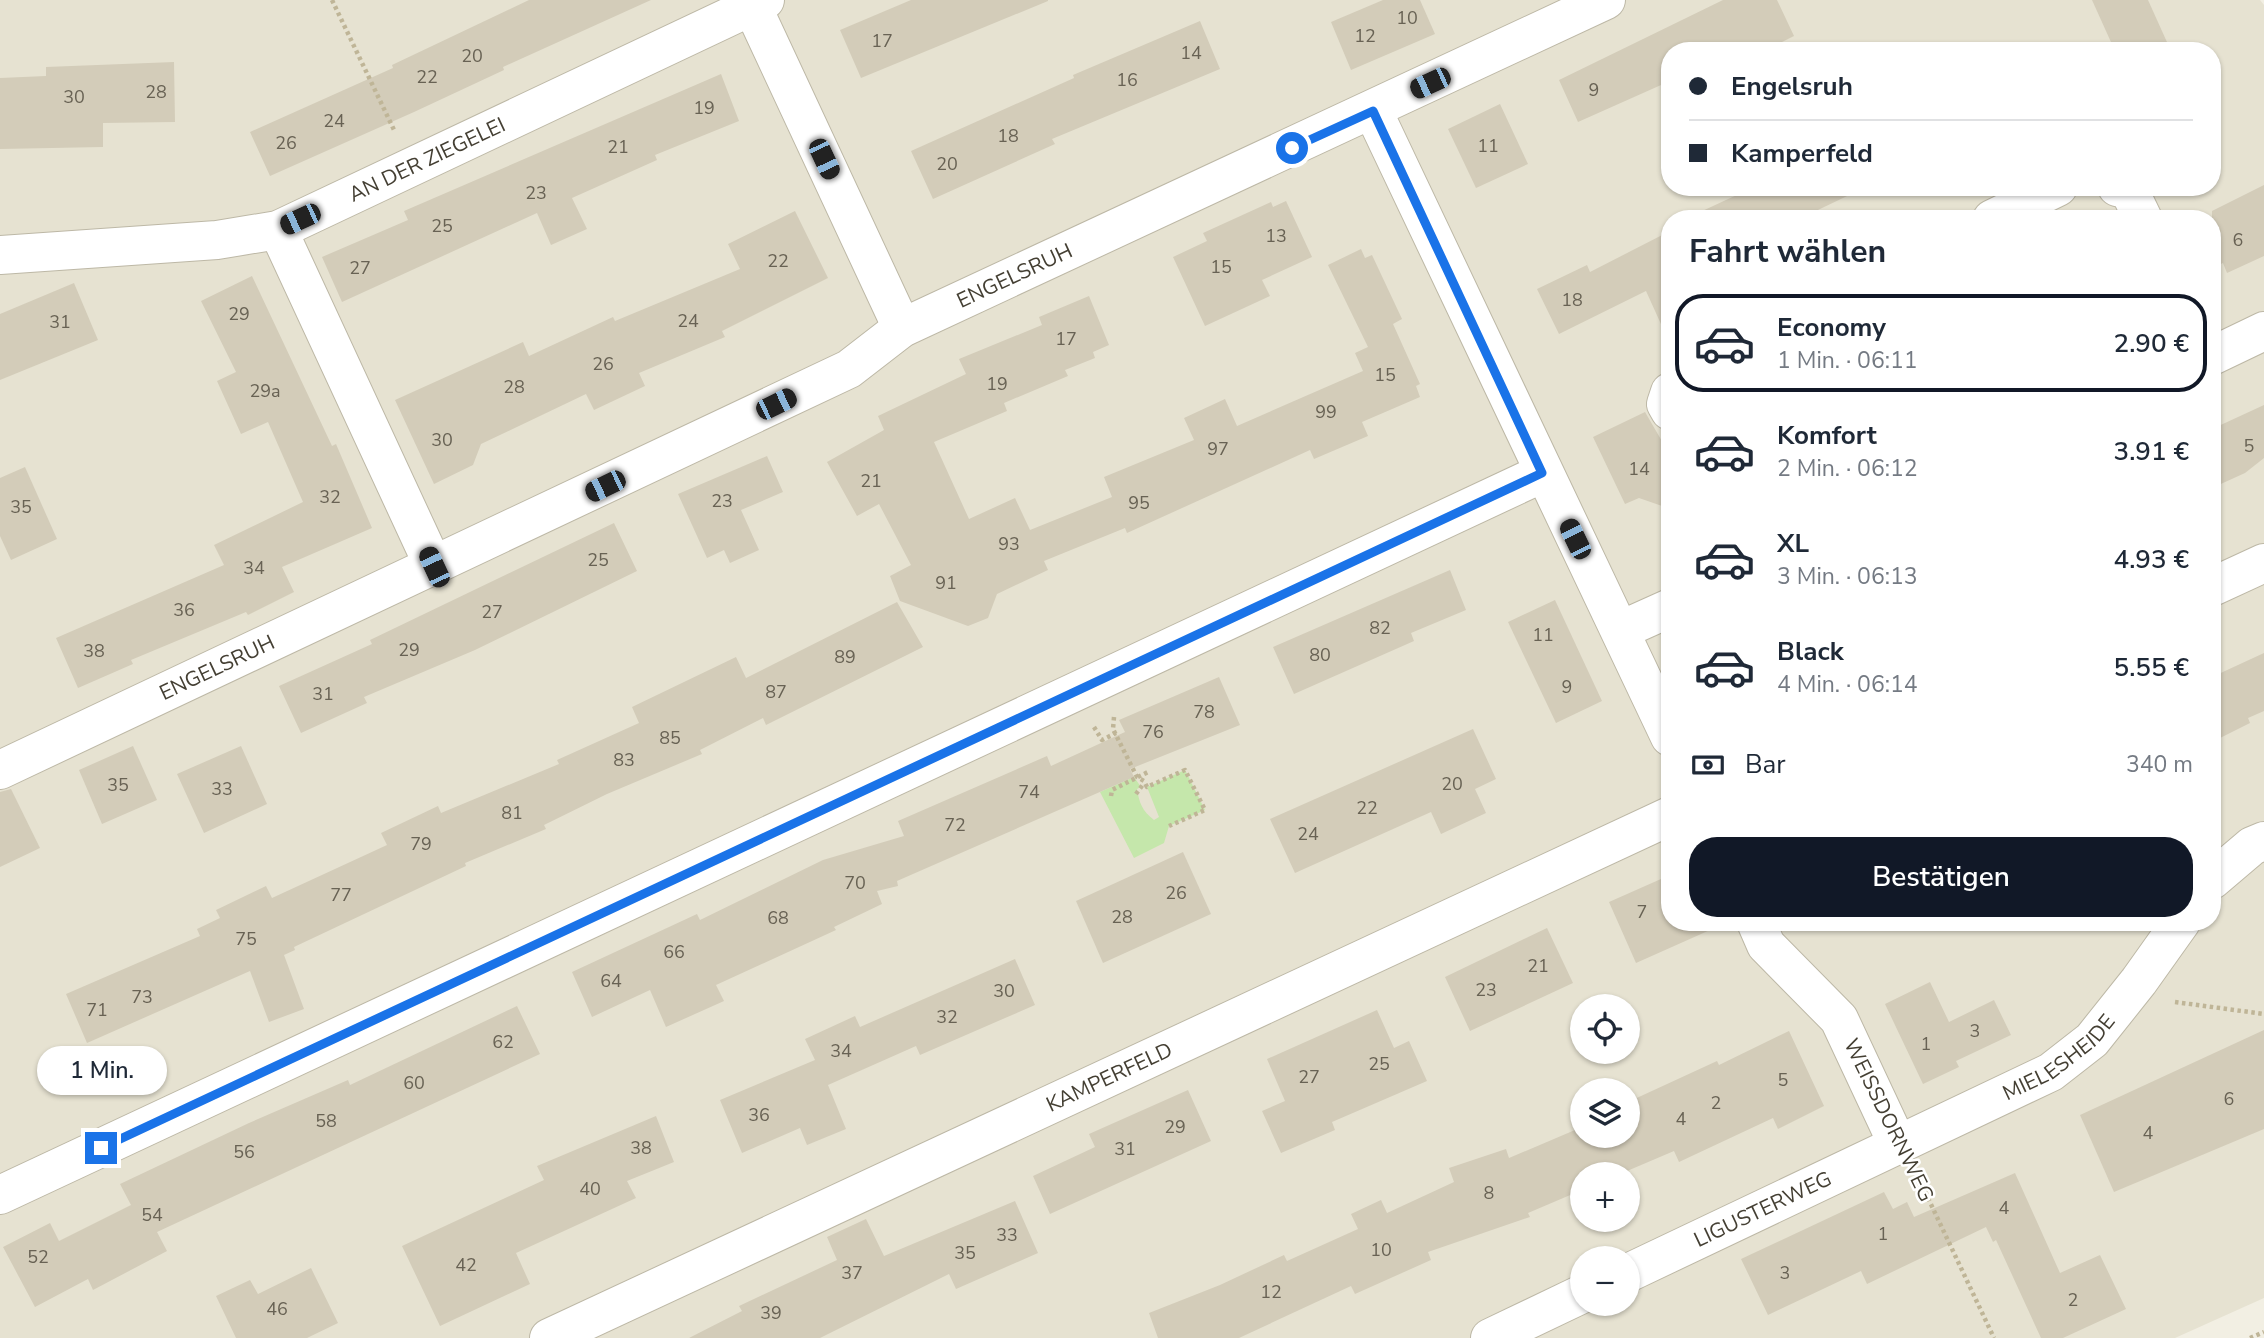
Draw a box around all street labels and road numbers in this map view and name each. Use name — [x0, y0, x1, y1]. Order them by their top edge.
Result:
street label: AN DER ZIEGELEI — [344, 111, 510, 209]
street label: ENGELSRUH — [952, 237, 1077, 315]
street label: ENGELSRUH — [155, 628, 279, 707]
street label: MIELESHEIDE — [1998, 1008, 2121, 1107]
street label: WEISSDORNWEG — [1837, 1034, 1941, 1206]
street label: KAMPERFELD — [1042, 1036, 1177, 1119]
street label: LIGUSTERWEG — [1689, 1164, 1836, 1254]

